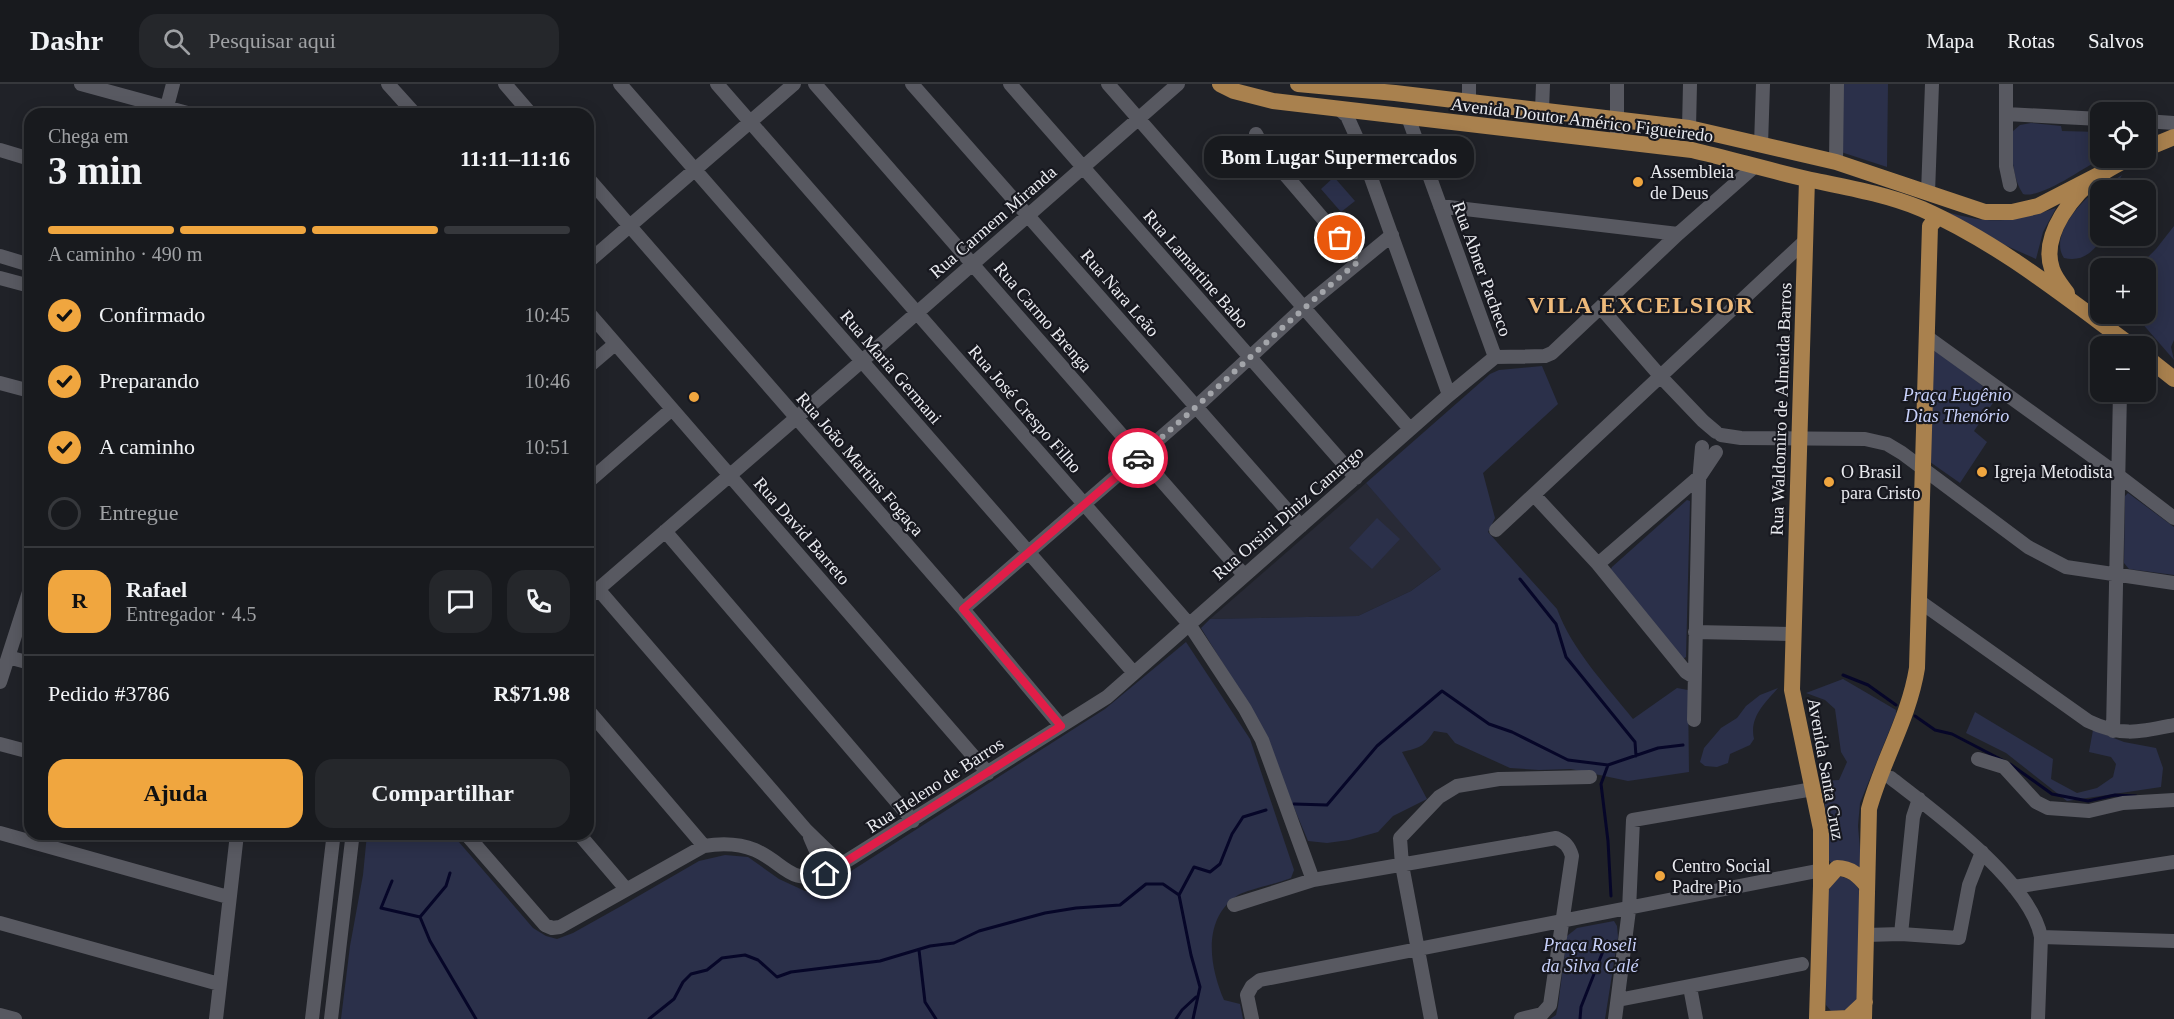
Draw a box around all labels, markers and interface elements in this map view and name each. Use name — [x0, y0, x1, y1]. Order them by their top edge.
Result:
search box — [139, 14, 559, 68]
text: Dashr — [30, 25, 103, 56]
icon: search — [160, 25, 193, 58]
text: Pesquisar aqui — [208, 28, 336, 53]
text: Mapa — [1926, 29, 1974, 53]
text: Rotas — [2007, 29, 2055, 53]
text: Salvos — [2088, 29, 2144, 53]
street label: Avenida Doutor Américo Figueiredo — [1450, 94, 1714, 146]
map controls — [2090, 102, 2156, 402]
button: locate — [2090, 102, 2156, 168]
text: Chega em — [48, 125, 129, 147]
callout: Bom Lugar Supermercados — [1205, 136, 1475, 178]
text: 11:11–11:16 — [460, 146, 570, 171]
text: Bom Lugar Supermercados — [1221, 146, 1457, 168]
text: 3 min — [48, 149, 142, 192]
street label: Rua Carmem Miranda — [926, 162, 1060, 282]
place label: Assembleia de Deus — [1650, 162, 1734, 203]
marker: Assembleia de Deus — [1631, 175, 1645, 189]
button: layers — [2090, 180, 2156, 246]
street label: Rua Abner Pacheco — [1448, 199, 1516, 339]
street label: Rua Lamartine Babo — [1139, 206, 1253, 332]
pin — [1314, 212, 1365, 263]
icon: bag — [1323, 221, 1356, 254]
text: A caminho · 490 m — [48, 243, 202, 265]
street label: Rua Nara Leão — [1077, 245, 1163, 341]
street label: Rua Carmo Brenga — [990, 258, 1096, 376]
button: + — [2090, 258, 2156, 324]
street label: Rua Waldomiro de Almeida Barros — [1767, 282, 1795, 536]
district label: VILA EXCELSIOR — [1527, 292, 1755, 318]
icon: check — [48, 299, 81, 332]
text: Confirmado — [99, 302, 205, 327]
text: 10:45 — [524, 304, 570, 326]
street label: Rua Maria Germani — [836, 306, 946, 428]
button: − — [2090, 336, 2156, 402]
street label: Rua José Crespo Filho — [964, 341, 1086, 477]
icon: check — [48, 365, 81, 398]
text: Preparando — [99, 368, 199, 393]
text: 10:46 — [524, 370, 570, 392]
park label: Praça Eugênio Dias Thenório — [1902, 385, 2011, 426]
place label: ㅤ — [706, 387, 723, 407]
street label: Rua João Martins Fogaça — [792, 388, 928, 540]
marker: ㅤ — [687, 390, 701, 404]
courier — [1108, 428, 1168, 488]
icon: check — [48, 431, 81, 464]
text: A caminho — [99, 434, 195, 459]
text: 10:51 — [524, 436, 570, 458]
icon: car — [1122, 442, 1155, 475]
street label: Rua Orsini Diniz Camargo — [1209, 442, 1367, 584]
place label: O Brasil para Cristo — [1841, 462, 1920, 503]
place label: Igreja Metodista — [1994, 462, 2112, 482]
marker: Igreja Metodista — [1975, 465, 1989, 479]
street label: Rua David Barreto — [750, 473, 854, 589]
marker: O Brasil para Cristo — [1822, 475, 1836, 489]
text: Entregue — [99, 500, 178, 525]
button: chat — [429, 570, 492, 633]
button: phone — [507, 570, 570, 633]
text: Rafael — [126, 577, 187, 602]
text: R — [72, 588, 87, 613]
text: Entregador · 4.5 — [126, 603, 257, 625]
text: Pedido #3786 — [48, 681, 170, 706]
text: R$71.98 — [494, 681, 570, 706]
street label: Avenida Santa Cruz — [1804, 697, 1848, 841]
street label: Rua Heleno de Barros — [863, 733, 1007, 837]
button: Ajuda — [48, 759, 303, 828]
button: Compartilhar — [315, 759, 570, 828]
pin — [800, 848, 851, 899]
place label: Centro Social Padre Pio — [1672, 856, 1770, 897]
icon: home — [809, 857, 842, 890]
marker: Centro Social Padre Pio — [1653, 869, 1667, 883]
park label: Praça Roseli da Silva Calé — [1542, 935, 1639, 976]

